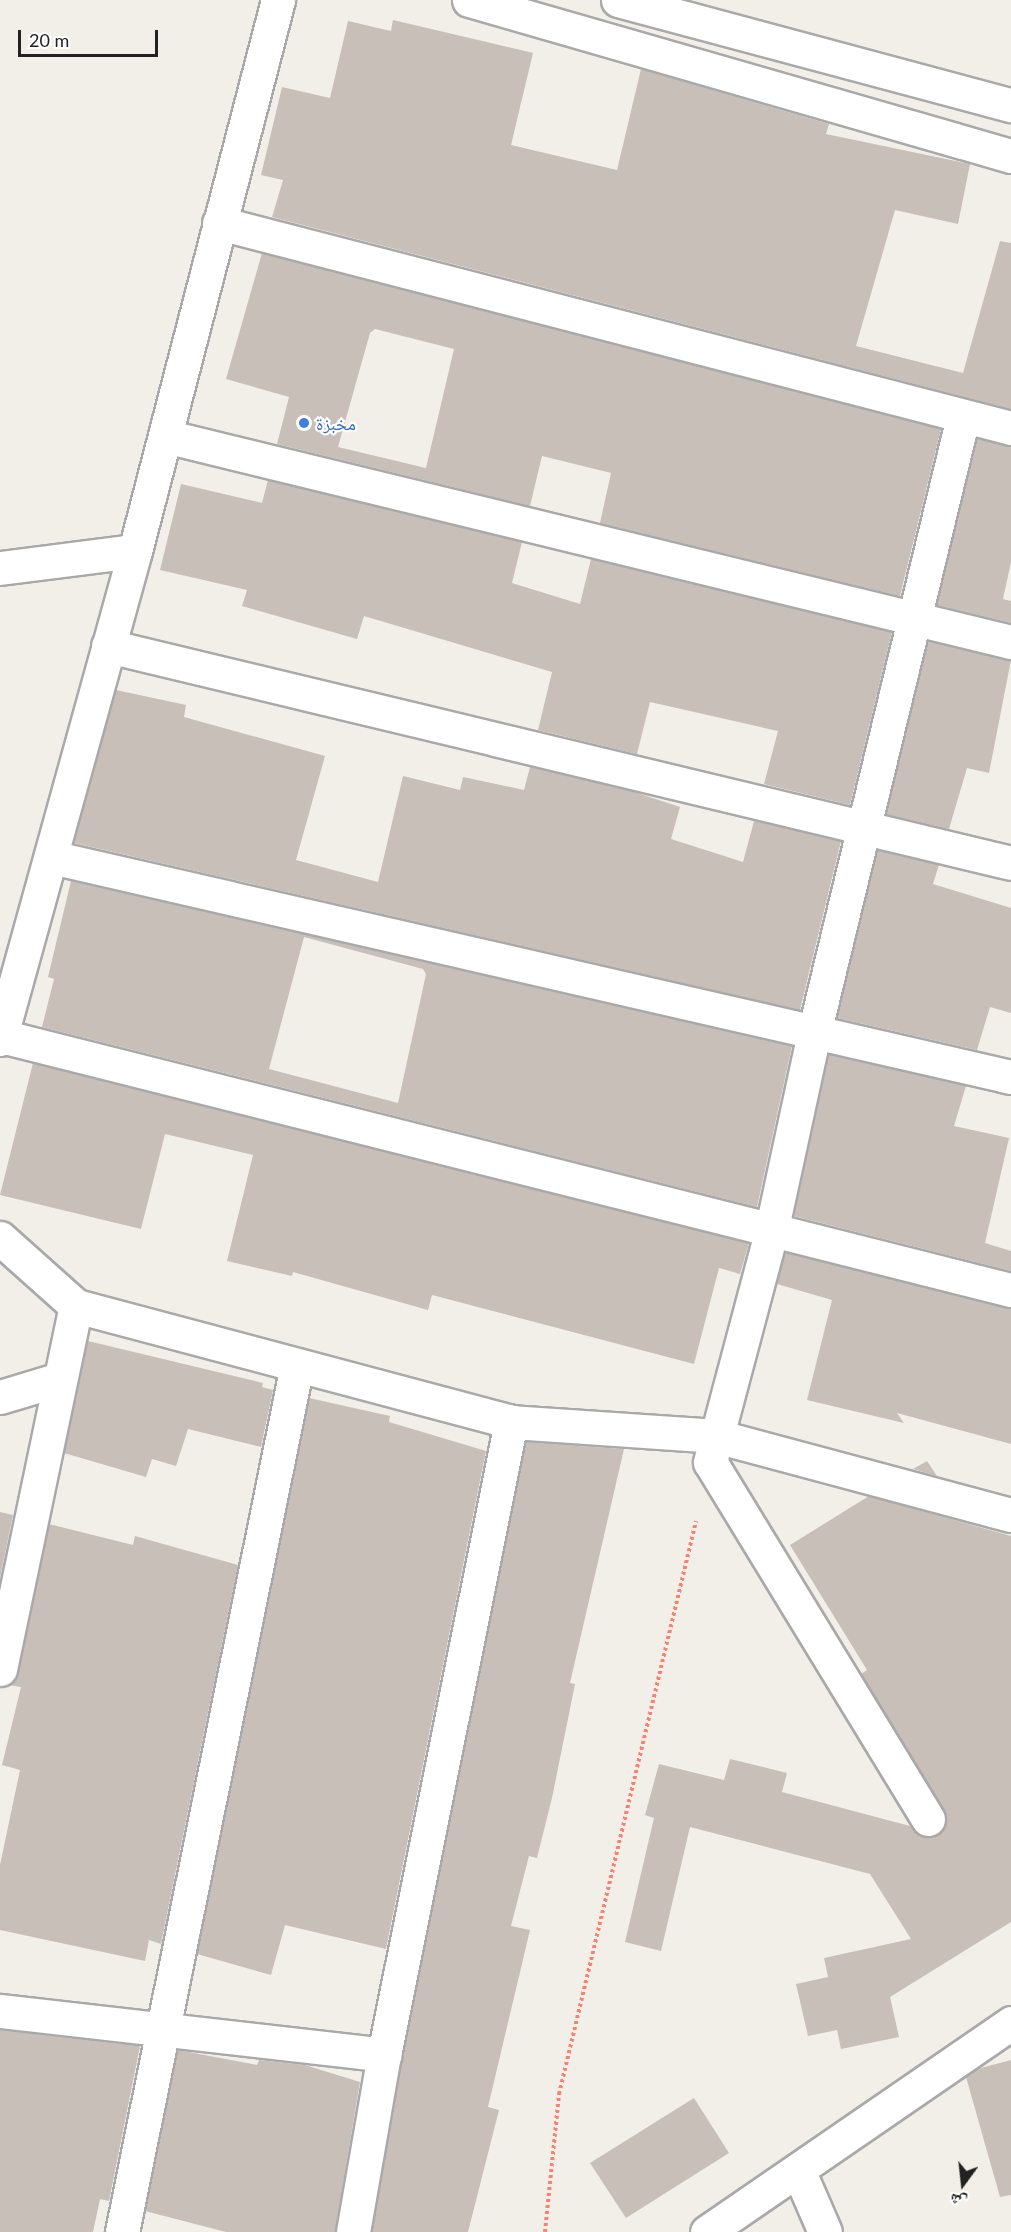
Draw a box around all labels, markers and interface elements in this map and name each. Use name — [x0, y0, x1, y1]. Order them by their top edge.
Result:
scale bar — [21, 18, 160, 56]
text: 20 m — [29, 29, 69, 51]
place label: مخبزة — [316, 412, 356, 434]
marker: مخبزة — [297, 416, 311, 430]
north arrow — [933, 2154, 993, 2214]
text: ش — [948, 2190, 969, 2213]

